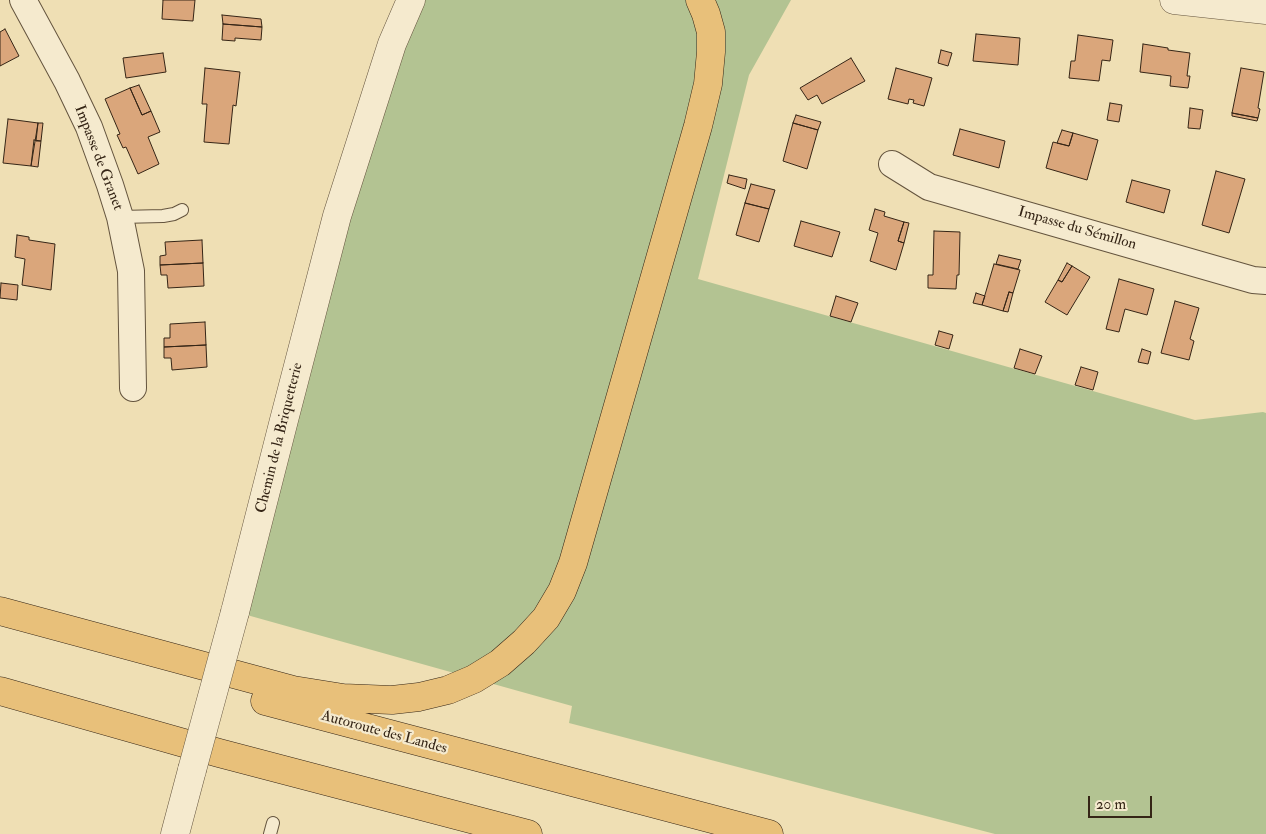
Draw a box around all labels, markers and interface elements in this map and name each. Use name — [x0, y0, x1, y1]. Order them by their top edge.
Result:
street label: Impasse de Granet — [70, 103, 126, 213]
street label: Impasse du Sémillon — [1016, 204, 1138, 254]
street label: Chemin de la Briquetterie — [253, 361, 307, 515]
street label: Autoroute des Landes — [319, 708, 449, 758]
scale bar — [1091, 786, 1155, 818]
text: 20 m — [1096, 795, 1126, 814]

